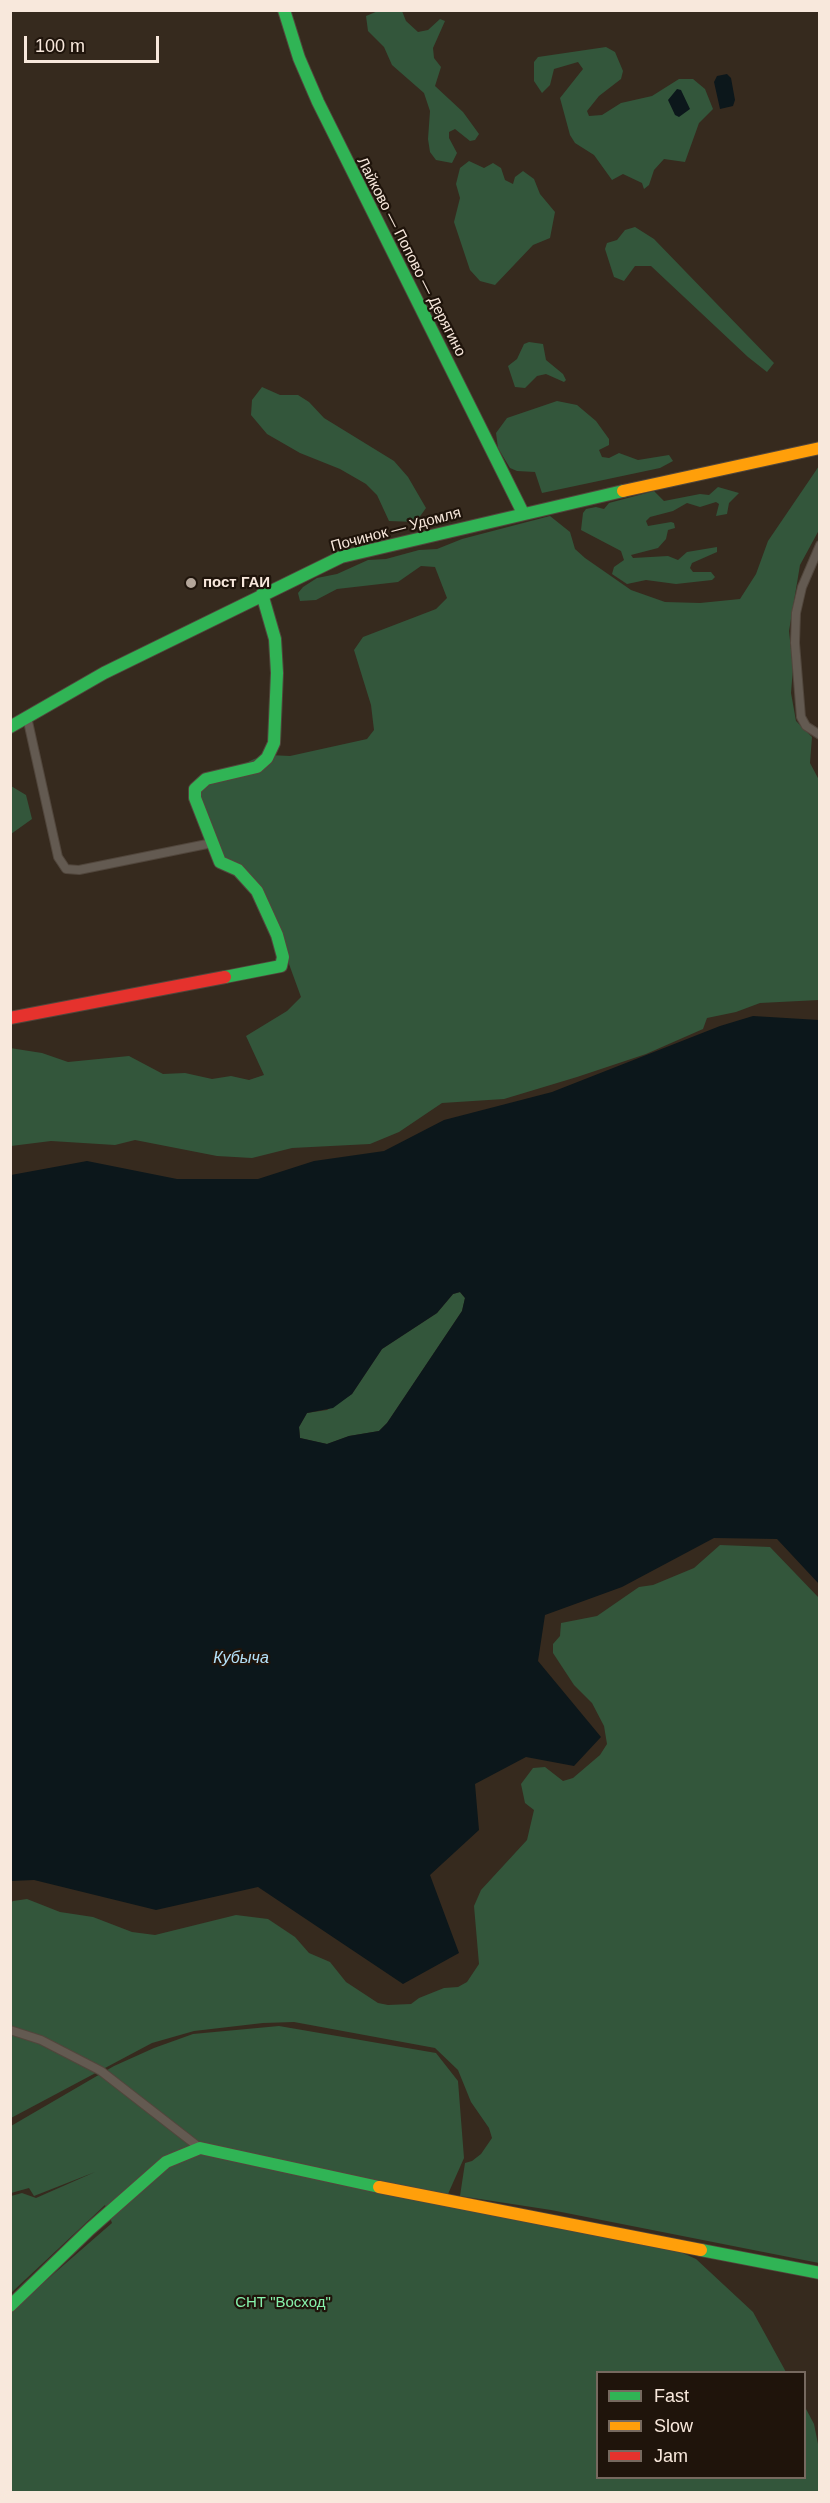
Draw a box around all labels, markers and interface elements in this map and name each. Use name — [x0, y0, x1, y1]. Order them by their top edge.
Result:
scale bar — [27, 24, 162, 62]
text: 100 m — [35, 36, 85, 56]
street label: Лайково — Попово — Дерягино — [353, 154, 469, 360]
street label: Починок — Удомля — [329, 504, 463, 556]
place label: пост ГАИ — [203, 574, 270, 592]
marker: пост ГАИ — [184, 576, 198, 590]
water label: Кубыча — [213, 1649, 269, 1669]
park label: СНТ "Восход" — [235, 2294, 331, 2312]
legend — [596, 2371, 806, 2479]
text: Fast — [654, 2386, 689, 2406]
text: Slow — [654, 2416, 693, 2436]
text: Jam — [654, 2446, 688, 2466]

